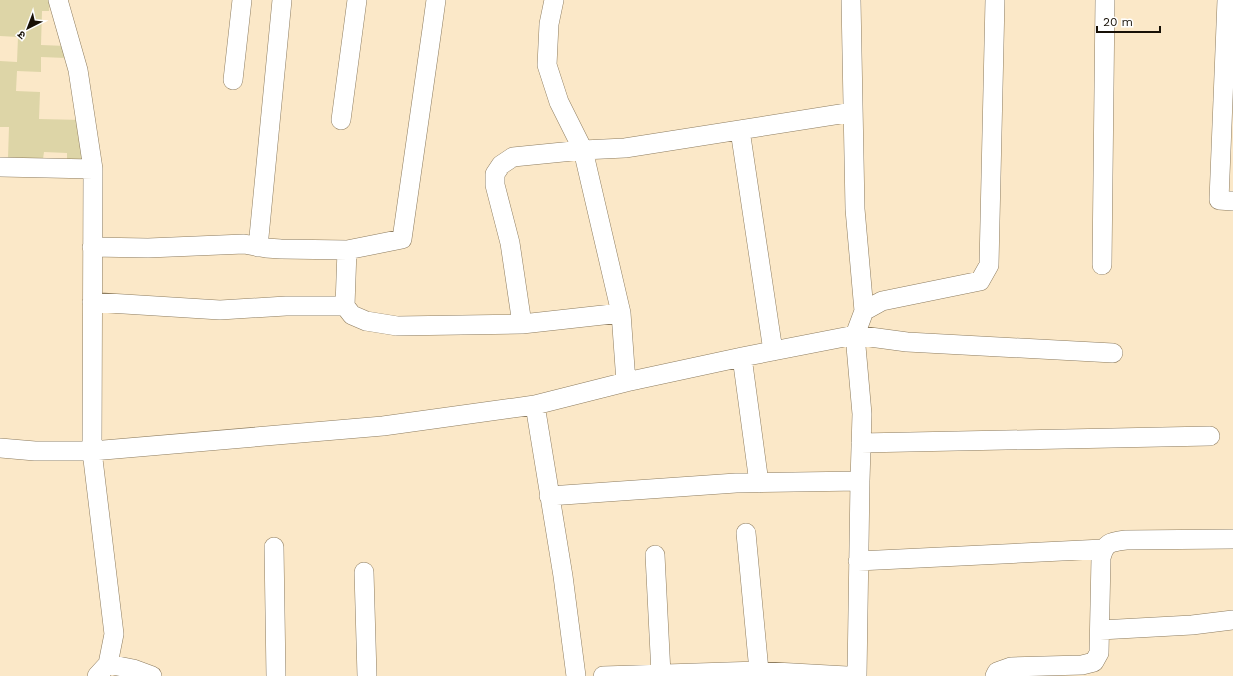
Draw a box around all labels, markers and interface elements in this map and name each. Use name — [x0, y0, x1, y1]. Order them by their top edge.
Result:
north arrow — [8, 8, 48, 48]
scale bar — [1097, 8, 1160, 34]
text: 20 m — [1103, 15, 1133, 29]
text: उ — [14, 28, 28, 42]

